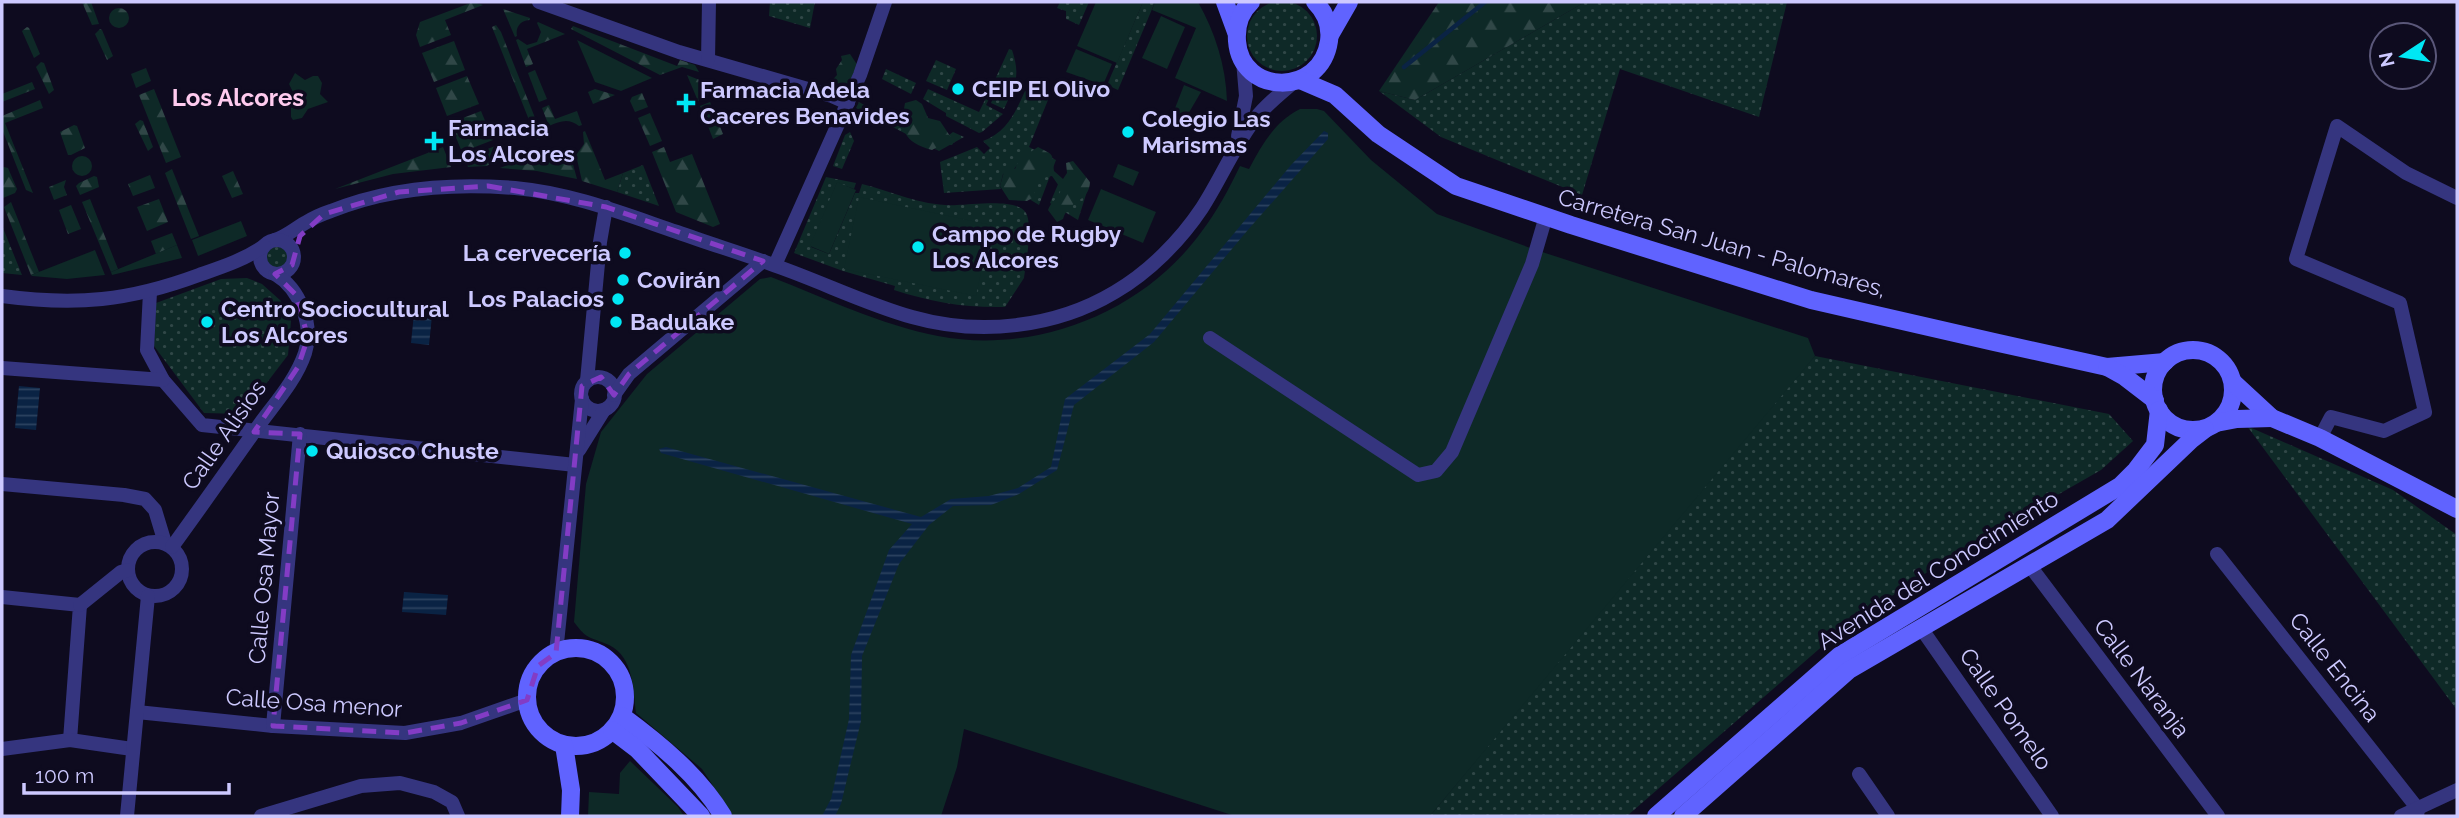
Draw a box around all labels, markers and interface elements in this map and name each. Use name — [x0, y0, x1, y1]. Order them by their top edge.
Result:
north arrow — [2368, 21, 2438, 91]
text: N — [2374, 50, 2399, 69]
place label: CEIP El Olivo — [972, 75, 1110, 102]
place label: Farmacia Adela Caceres Benavides — [700, 76, 910, 129]
marker: CEIP El Olivo — [950, 81, 966, 97]
district label: Los Alcores — [172, 83, 304, 112]
marker: Farmacia Adela Caceres Benavides — [678, 95, 694, 111]
place label: Colegio Las Marismas — [1142, 105, 1271, 158]
place label: Farmacia Los Alcores — [448, 114, 575, 167]
marker: Colegio Las Marismas — [1120, 124, 1136, 140]
marker: Farmacia Los Alcores — [426, 133, 442, 149]
street label: Carretera San Juan - Palomares, — [1555, 183, 1889, 302]
place label: Campo de Rugby Los Alcores — [932, 220, 1122, 273]
place label: La cervecería — [463, 239, 611, 266]
marker: Campo de Rugby Los Alcores — [910, 239, 926, 255]
marker: La cervecería — [617, 245, 633, 261]
place label: Covirán — [637, 266, 721, 293]
marker: Covirán — [615, 272, 631, 288]
place label: Los Palacios — [468, 285, 604, 312]
marker: Los Palacios — [610, 291, 626, 307]
place label: Centro Sociocultural Los Alcores — [221, 295, 450, 348]
place label: Badulake — [630, 308, 735, 335]
marker: Centro Sociocultural Los Alcores — [199, 314, 215, 330]
marker: Badulake — [608, 314, 624, 330]
street label: Calle Alisios — [176, 375, 271, 495]
place label: Quiosco Chuste — [326, 437, 499, 464]
marker: Quiosco Chuste — [304, 443, 320, 459]
street label: Avenida del Conocimiento — [1812, 484, 2063, 655]
street label: Calle Osa Mayor — [243, 491, 284, 665]
street label: Calle Encina — [2284, 607, 2386, 727]
street label: Calle Naranja — [2089, 613, 2196, 743]
street label: Calle Pomelo — [1954, 643, 2058, 775]
street label: Calle Osa menor — [225, 683, 403, 722]
scale bar — [24, 752, 229, 796]
text: 100 m — [35, 763, 94, 788]

